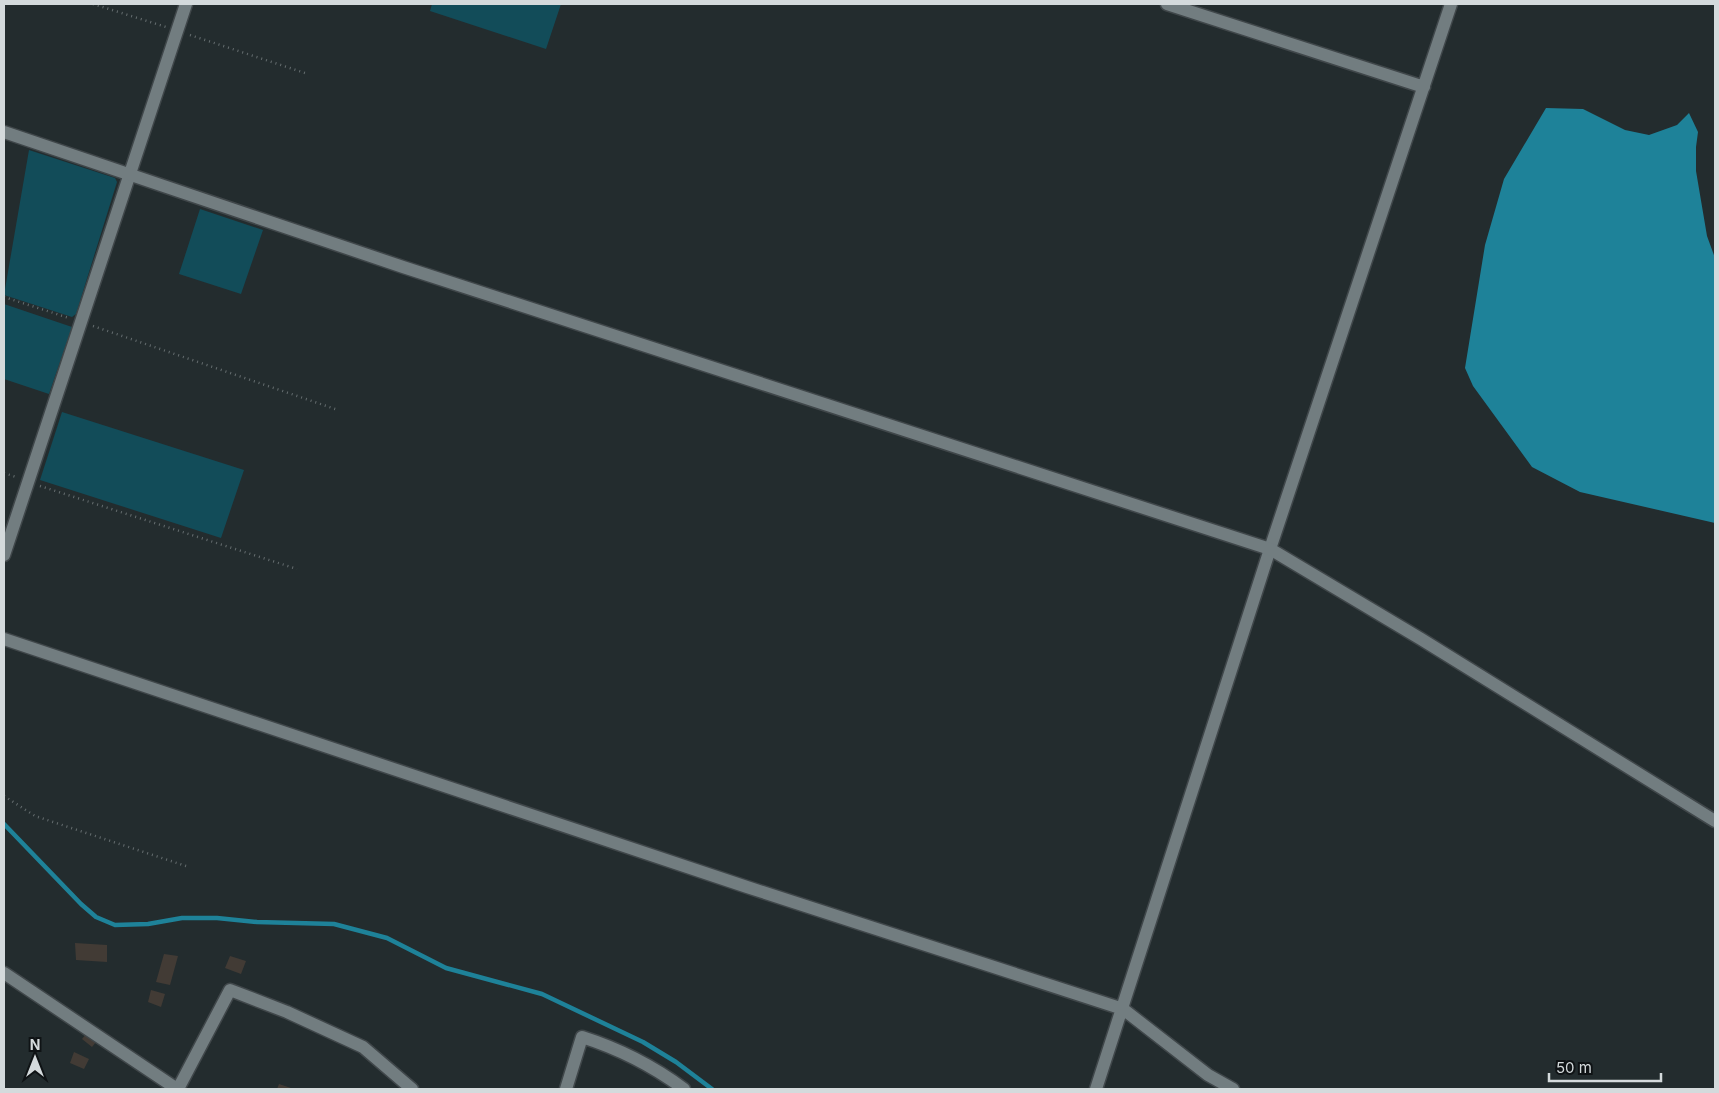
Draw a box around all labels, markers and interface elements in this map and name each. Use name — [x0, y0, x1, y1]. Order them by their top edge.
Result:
north arrow — [10, 1033, 60, 1083]
text: N — [30, 1036, 40, 1053]
scale bar — [1549, 1050, 1662, 1082]
text: 50 m — [1556, 1058, 1592, 1077]

